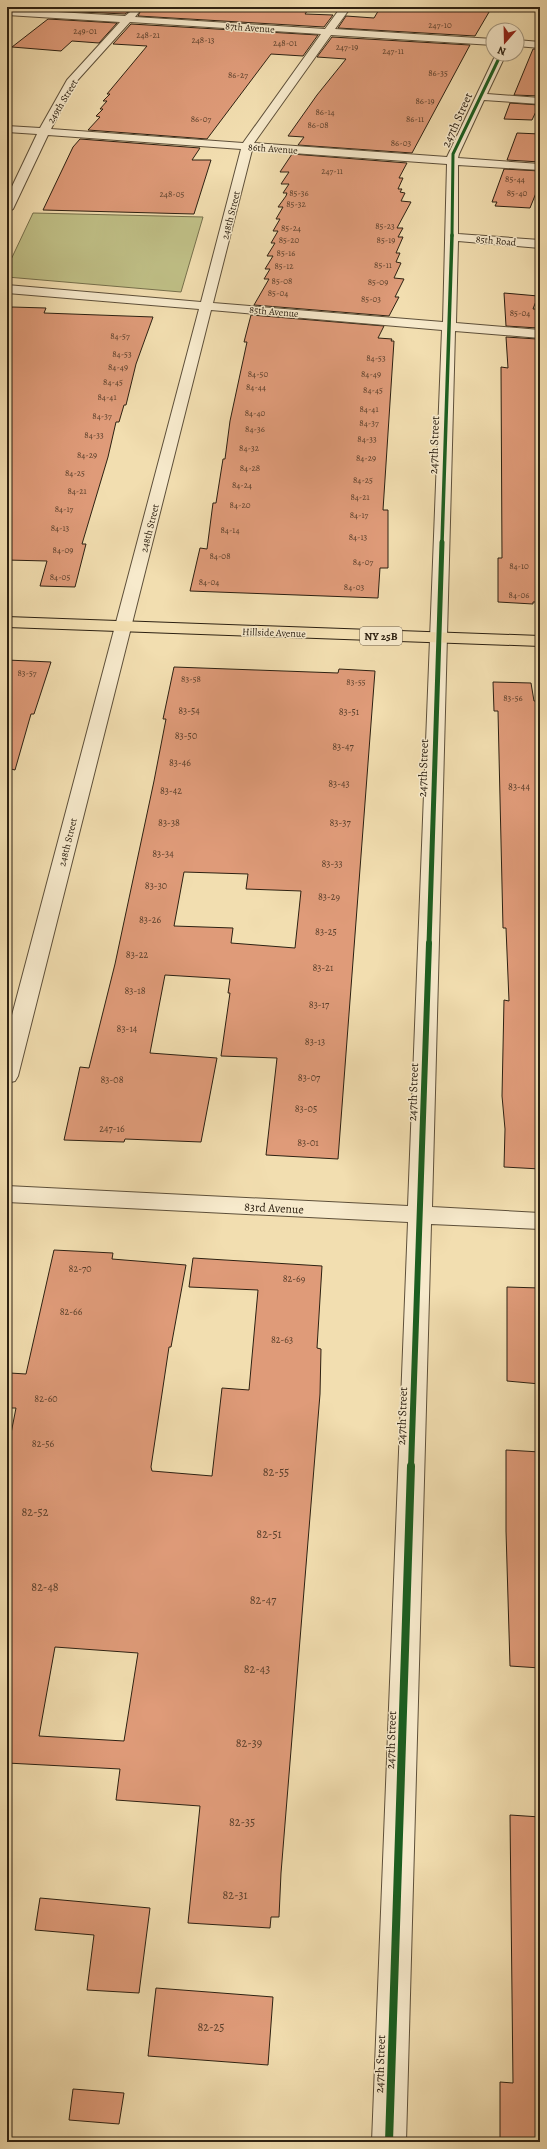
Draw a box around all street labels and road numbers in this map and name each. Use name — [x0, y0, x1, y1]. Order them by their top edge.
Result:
street label: 87th Avenue — [225, 19, 276, 36]
street label: 249th Street — [44, 76, 81, 126]
street label: 247th Street — [438, 90, 476, 150]
street label: 86th Avenue — [248, 140, 299, 157]
street label: 248th Street — [218, 189, 243, 241]
street label: 85th Road — [475, 232, 517, 249]
street label: 85th Avenue — [249, 303, 300, 320]
street label: 247th Street — [425, 415, 443, 474]
street label: 248th Street — [137, 502, 162, 554]
street label: Hillside Avenue — [242, 625, 307, 640]
road number: NY 25B — [360, 627, 402, 645]
street label: 247th Street — [414, 738, 432, 797]
street label: 248th Street — [55, 816, 80, 868]
street label: 247th Street — [404, 1062, 422, 1121]
street label: 83rd Avenue — [244, 1198, 304, 1218]
street label: 247th Street — [393, 1386, 411, 1445]
street label: 247th Street — [382, 1710, 400, 1769]
street label: 247th Street — [371, 2034, 389, 2093]

